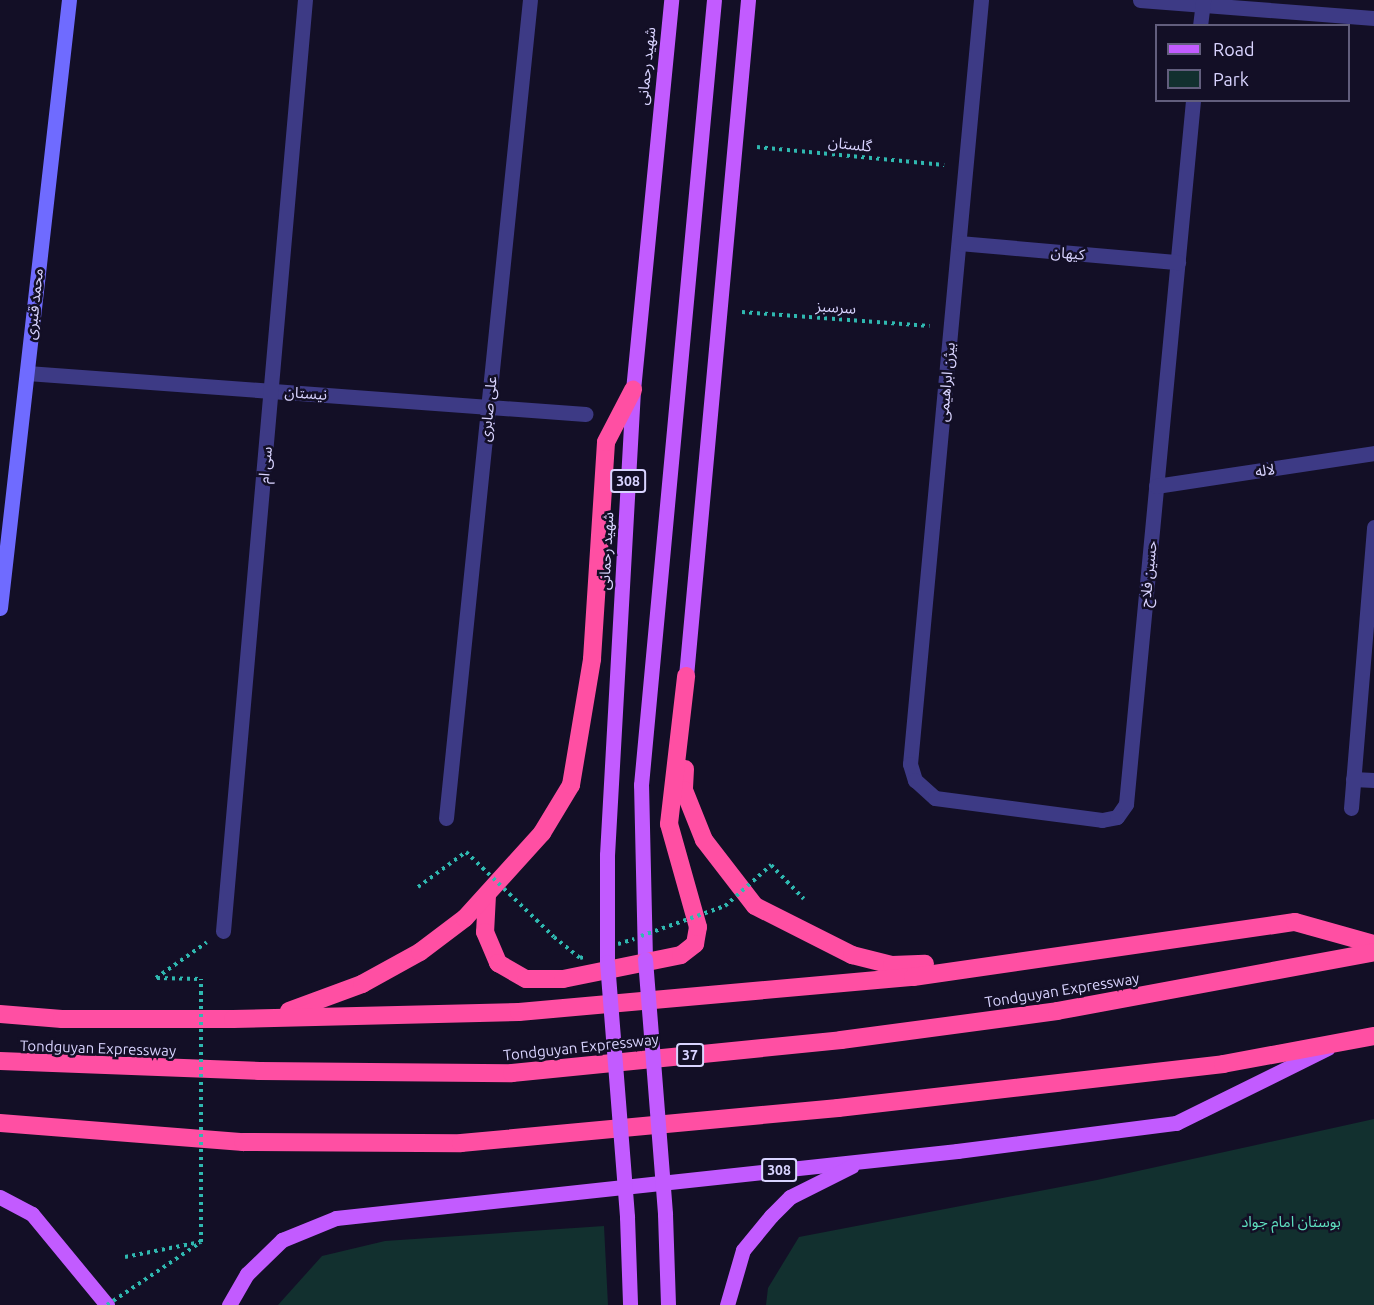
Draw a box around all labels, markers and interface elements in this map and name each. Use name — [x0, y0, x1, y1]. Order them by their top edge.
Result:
legend — [1155, 24, 1350, 102]
street label: شهید رحمانی — [633, 26, 659, 106]
text: Road — [1213, 39, 1255, 59]
text: Park — [1213, 69, 1249, 89]
street label: گلستان — [827, 133, 873, 155]
street label: کیهان — [1050, 243, 1086, 263]
street label: محمد قنبری — [21, 267, 47, 341]
street label: سرسبز — [815, 297, 857, 317]
street label: بیژن ابراهیمی — [934, 341, 958, 423]
street label: علی صابری — [476, 375, 500, 443]
street label: نیستان — [284, 383, 328, 403]
street label: سی ام — [254, 446, 276, 484]
street label: لاله — [1254, 460, 1276, 480]
road number: 308 — [610, 470, 646, 492]
street label: شهید رحمانی — [595, 511, 617, 591]
street label: حسین فلاح — [1136, 540, 1160, 608]
street label: Tondguyan Expressway — [983, 969, 1141, 1011]
street label: Tondguyan Expressway — [502, 1030, 660, 1064]
street label: Tondguyan Expressway — [20, 1036, 176, 1060]
road number: 37 — [675, 1044, 705, 1066]
road number: 308 — [761, 1159, 797, 1181]
park label: بوستان امام جواد — [1241, 1213, 1341, 1231]

